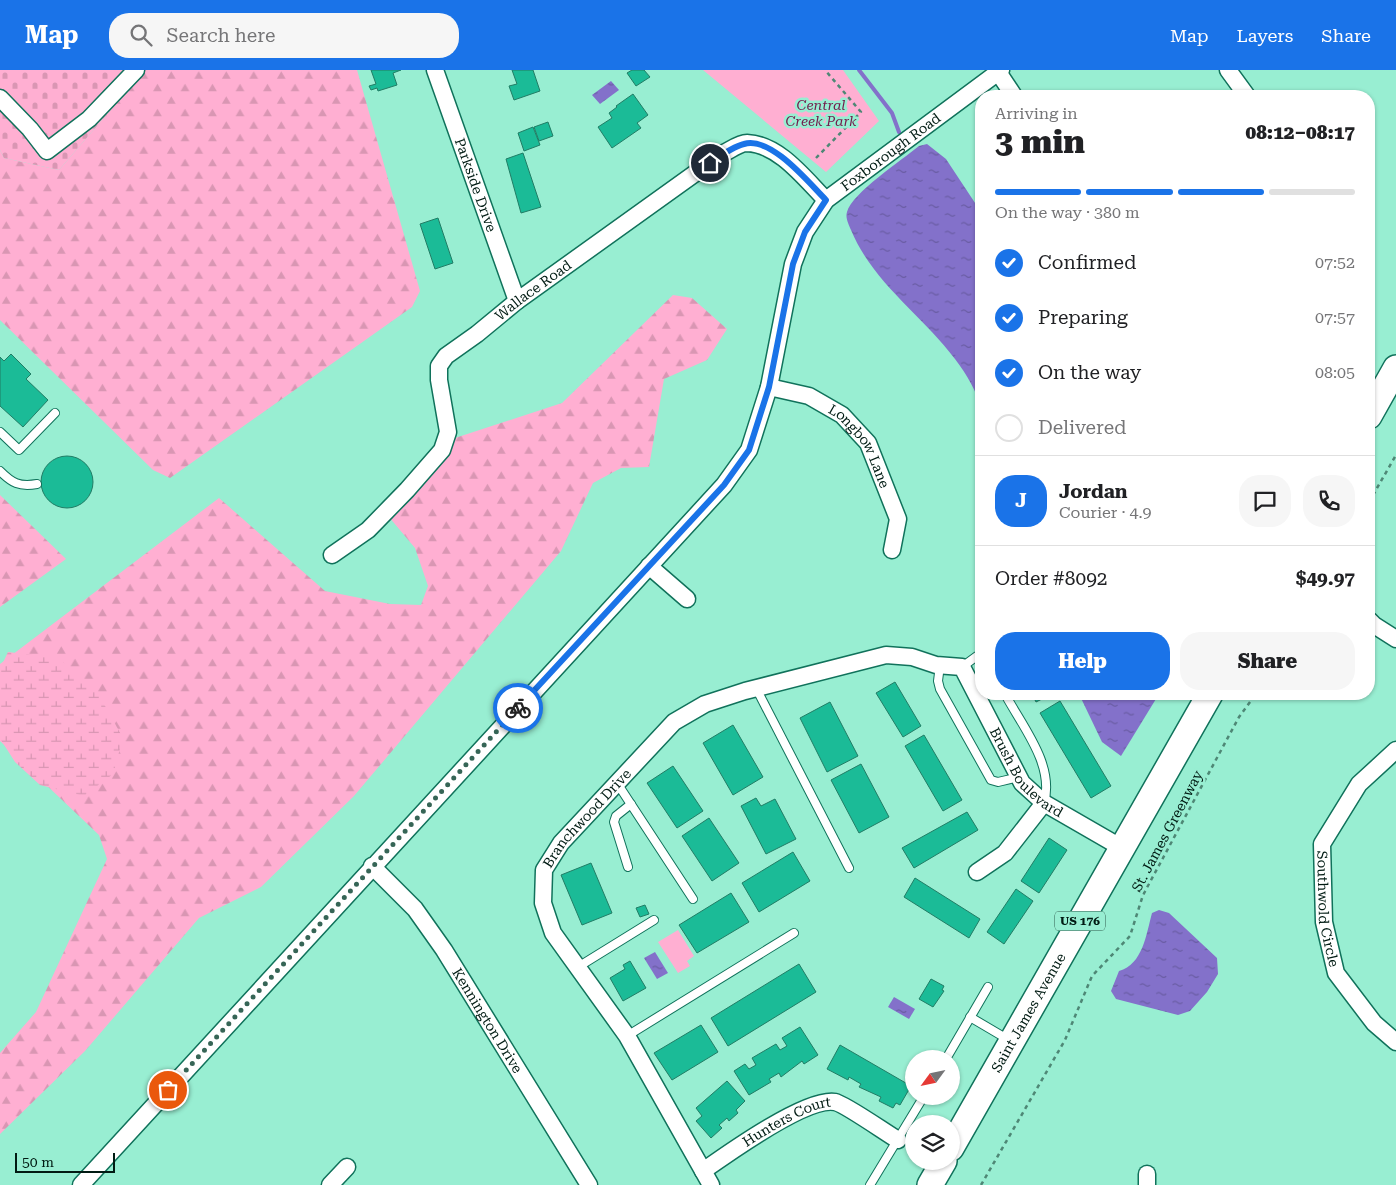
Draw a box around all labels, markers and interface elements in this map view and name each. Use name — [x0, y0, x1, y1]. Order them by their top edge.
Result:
search box — [109, 13, 459, 58]
text: Map — [25, 21, 79, 49]
icon: search — [127, 21, 155, 49]
text: Search here — [167, 24, 275, 47]
text: Map — [1170, 25, 1209, 46]
text: Layers — [1237, 25, 1293, 46]
text: Share — [1321, 25, 1371, 46]
park label: Central Creek Park — [785, 97, 857, 129]
text: Arriving in — [995, 104, 1078, 123]
street label: Foxborough Road — [838, 110, 944, 194]
text: 08:12–08:17 — [1246, 121, 1355, 144]
text: 3 min — [995, 123, 1085, 161]
street label: Parkside Drive — [452, 136, 500, 234]
pin — [689, 142, 731, 184]
icon: home — [696, 149, 724, 177]
text: On the way · 380 m — [995, 203, 1140, 222]
icon: check — [995, 249, 1023, 277]
text: Confirmed — [1038, 251, 1136, 274]
text: 07:52 — [1315, 253, 1355, 272]
street label: Wallace Road — [492, 257, 574, 324]
icon: check — [995, 304, 1023, 332]
text: Preparing — [1038, 306, 1128, 329]
text: 07:57 — [1315, 308, 1355, 327]
icon: check — [995, 359, 1023, 387]
text: On the way — [1038, 361, 1141, 384]
text: 08:05 — [1315, 363, 1355, 382]
street label: Longbow Lane — [826, 401, 893, 491]
text: Delivered — [1038, 416, 1126, 439]
button: chat — [1239, 475, 1291, 527]
button: phone — [1303, 475, 1355, 527]
text: Jordan — [1059, 480, 1128, 503]
text: J — [1015, 489, 1027, 512]
text: Courier · 4.9 — [1059, 503, 1152, 522]
text: Order #8092 — [995, 567, 1107, 590]
text: $49.97 — [1296, 567, 1355, 590]
button: Help — [995, 632, 1170, 690]
button: Share — [1180, 632, 1355, 690]
courier — [493, 683, 543, 733]
icon: bike — [504, 694, 532, 722]
street label: Brush Boulevard — [987, 725, 1066, 820]
street label: Branchwood Drive — [540, 765, 634, 870]
street label: St. James Greenway — [1128, 767, 1206, 894]
street label: Southwold Circle — [1314, 850, 1342, 969]
road number: US 176 — [1055, 911, 1105, 930]
street label: Saint James Avenue — [988, 950, 1069, 1075]
street label: Kennington Drive — [449, 965, 526, 1076]
north arrow — [905, 1050, 960, 1105]
map controls — [905, 1050, 960, 1170]
pin — [147, 1069, 189, 1111]
icon: bag — [154, 1076, 182, 1104]
street label: Hunters Court — [740, 1094, 831, 1150]
button: layers — [905, 1115, 960, 1170]
scale bar — [15, 1150, 115, 1173]
text: 50 m — [22, 1154, 54, 1170]

